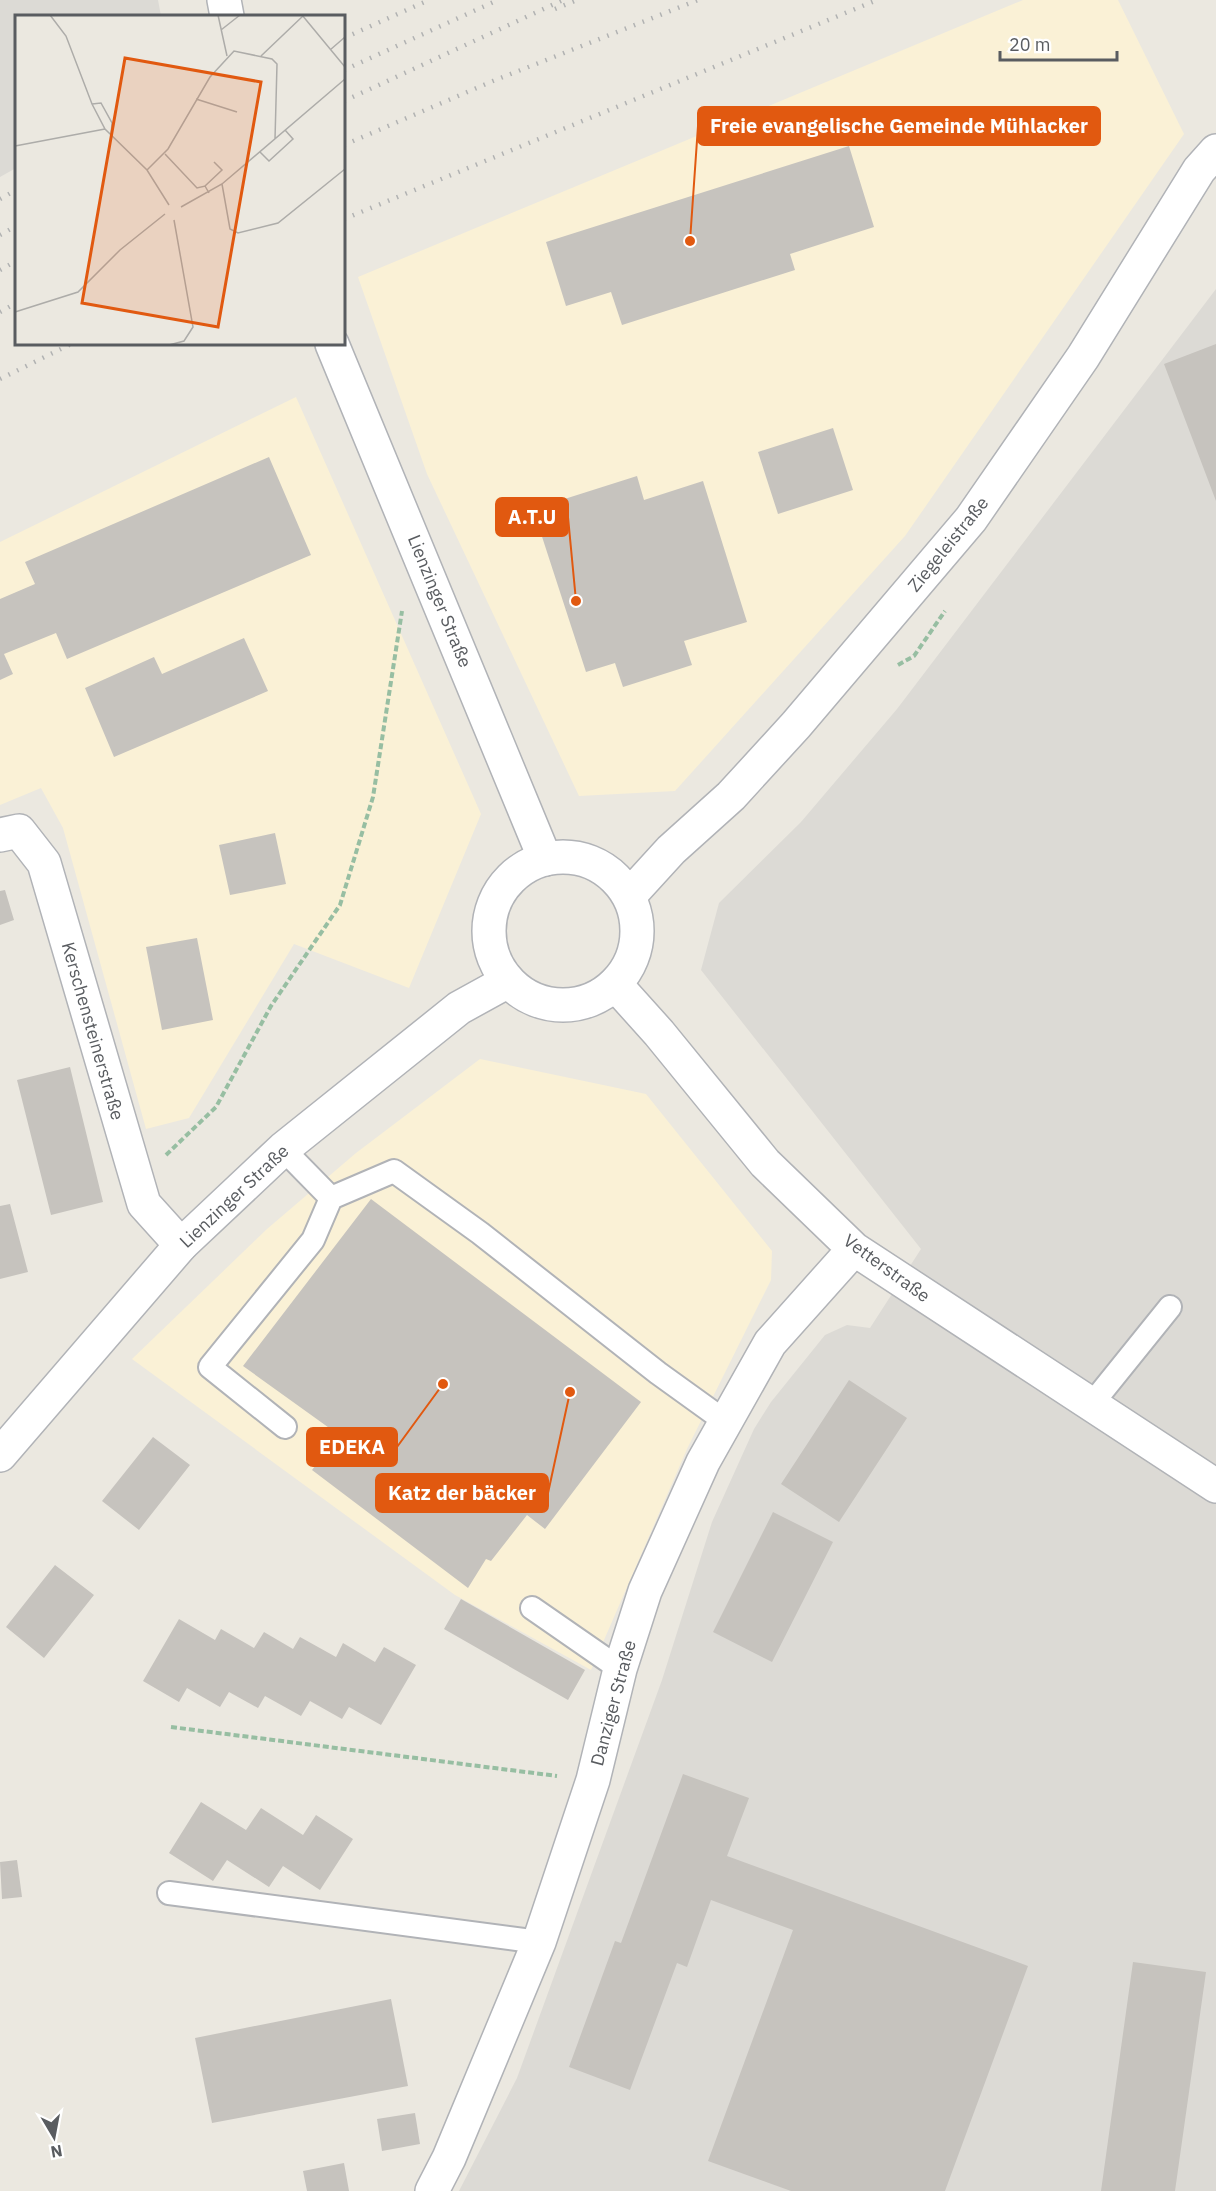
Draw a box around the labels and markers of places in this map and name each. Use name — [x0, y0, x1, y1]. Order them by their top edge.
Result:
callout: Freie evangelische Gemeinde Mühlacker — [698, 107, 1100, 145]
callout: A.T.U — [496, 498, 568, 536]
callout: EDEKA — [307, 1428, 397, 1466]
callout: Katz der bäcker — [376, 1474, 548, 1512]

